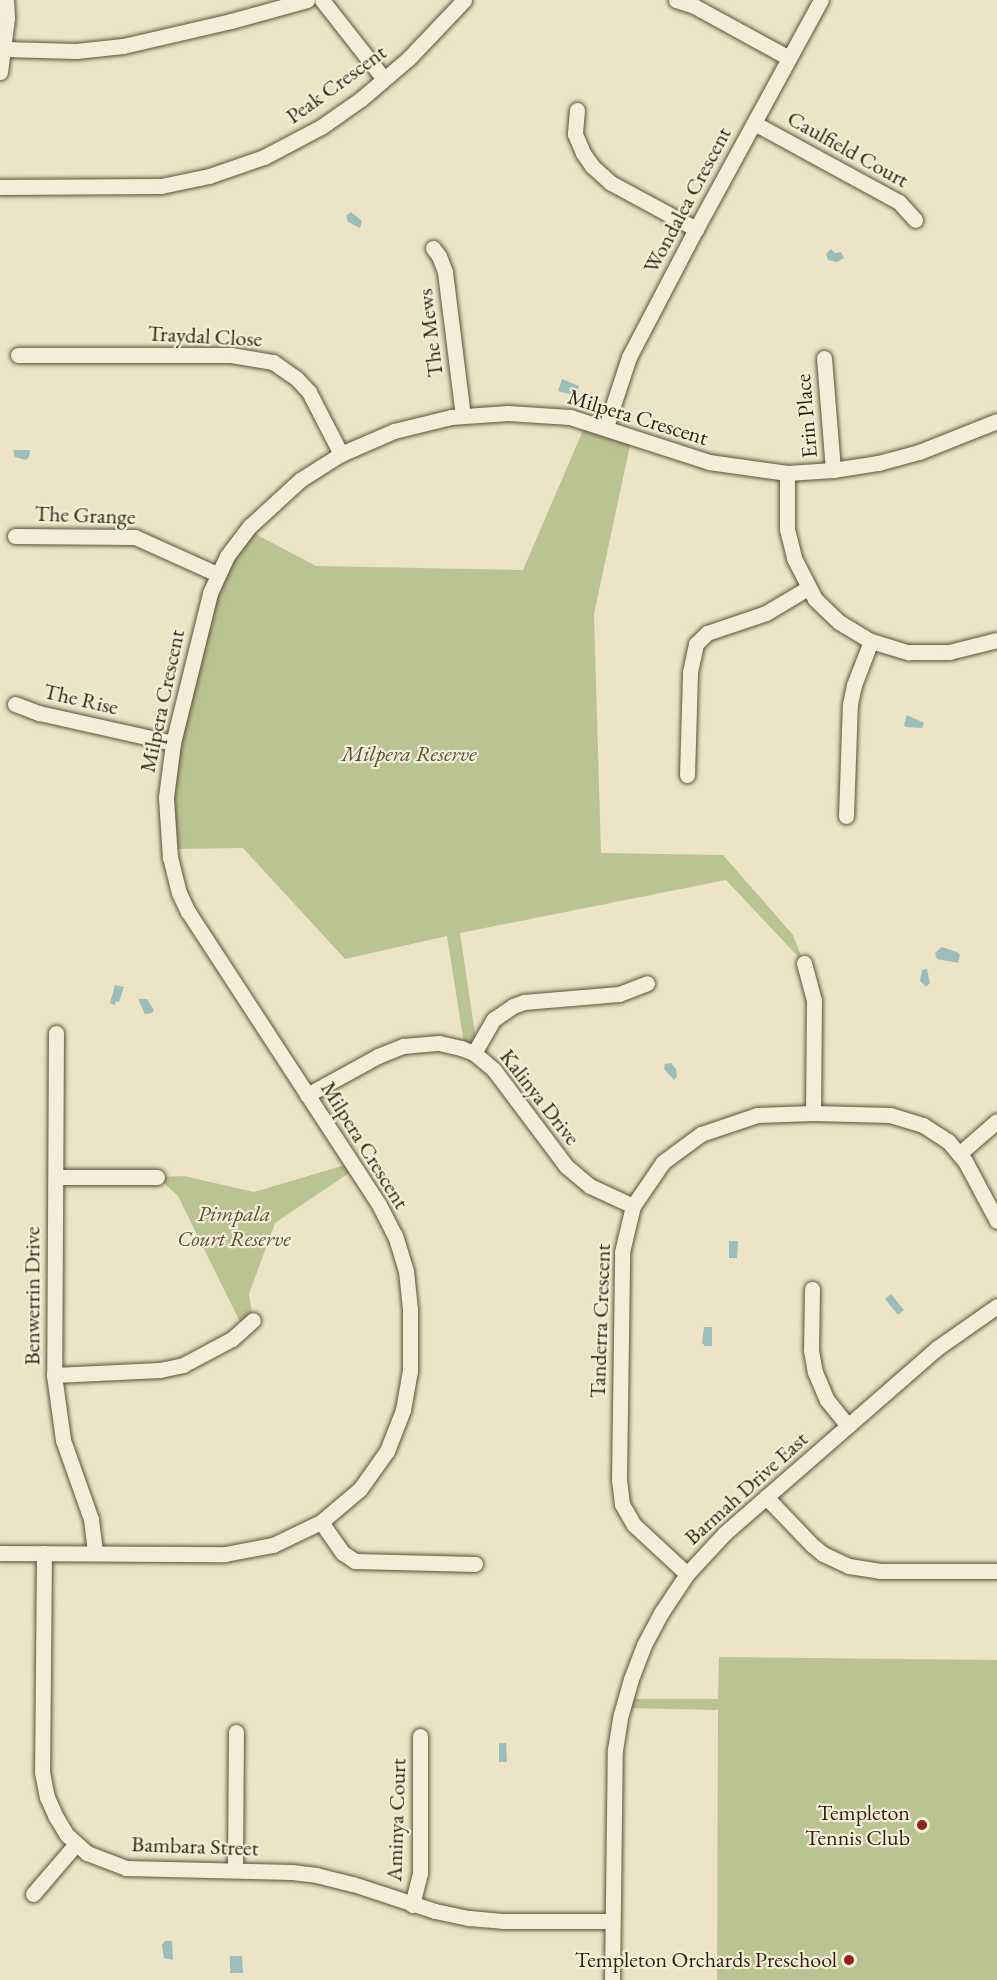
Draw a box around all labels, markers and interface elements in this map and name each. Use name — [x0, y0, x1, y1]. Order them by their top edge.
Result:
street label: Peak Crescent — [281, 39, 391, 129]
street label: Caulfield Court — [783, 105, 913, 193]
street label: Wondalea Crescent — [637, 122, 737, 278]
street label: The Mews — [411, 287, 449, 379]
street label: Traydal Close — [147, 320, 263, 352]
street label: Erin Place — [789, 373, 823, 459]
street label: Milpera Crescent — [565, 383, 711, 451]
street label: The Grange — [34, 500, 136, 530]
street label: Milpera Crescent — [134, 627, 190, 775]
street label: The Rise — [41, 678, 121, 720]
park label: Milpera Reserve — [342, 741, 476, 767]
street label: Kalinya Drive — [494, 1044, 586, 1150]
street label: Milpera Crescent — [315, 1076, 415, 1214]
park label: Pimpala Court Reserve — [177, 1200, 291, 1252]
street label: Benwerrin Drive — [19, 1227, 45, 1365]
street label: Tanderra Crescent — [584, 1243, 616, 1399]
street label: Barmah Drive East — [679, 1426, 813, 1550]
street label: Aminya Court — [381, 1758, 411, 1882]
place label: Templeton Tennis Club — [805, 1799, 910, 1850]
marker: Templeton Tennis Club — [915, 1818, 929, 1832]
street label: Bambara Street — [131, 1831, 259, 1861]
place label: Templeton Orchards Preschool — [575, 1947, 837, 1973]
marker: Templeton Orchards Preschool — [842, 1953, 856, 1967]

